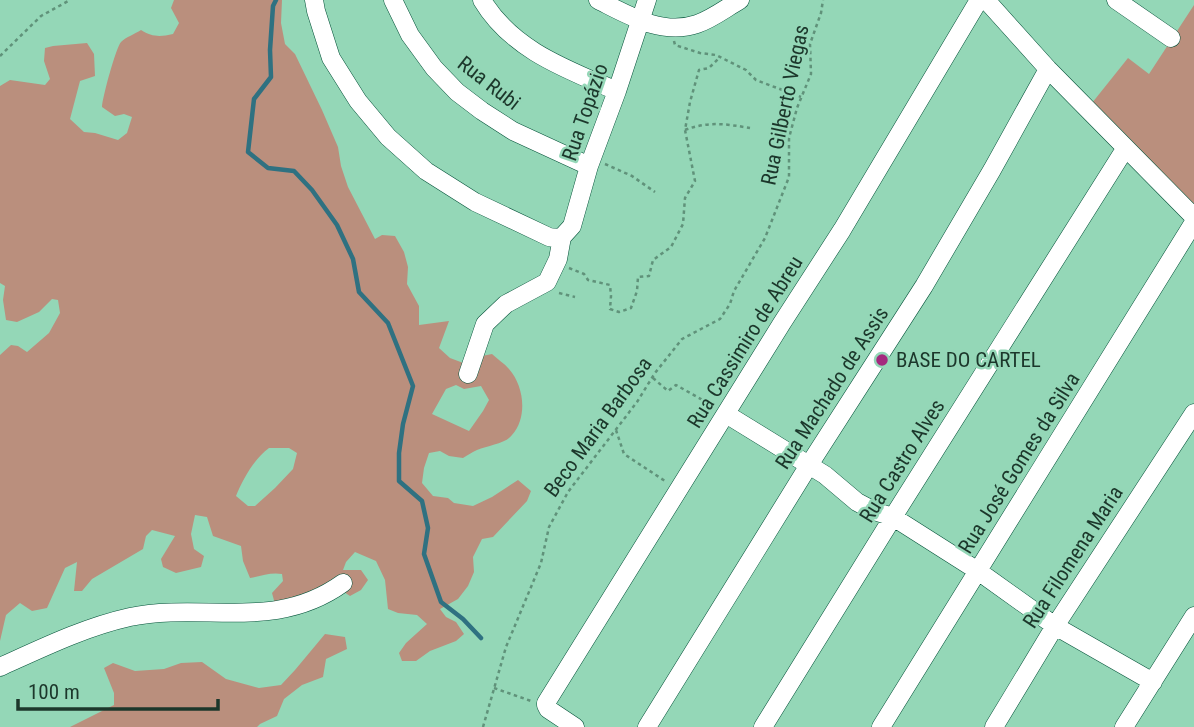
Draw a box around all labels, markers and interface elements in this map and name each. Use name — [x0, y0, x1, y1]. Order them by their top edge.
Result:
street label: Rua Gilberto Viegas — [756, 23, 814, 187]
street label: Rua Rubi — [453, 51, 525, 115]
street label: Rua Topázio — [557, 60, 613, 164]
street label: Rua Cassimiro de Abreu — [682, 252, 808, 432]
street label: Rua Machado de Assis — [771, 302, 893, 474]
place label: BASE DO CARTEL — [896, 348, 1041, 372]
street label: Beco Maria Barbosa — [539, 352, 657, 502]
marker: BASE DO CARTEL — [874, 352, 890, 368]
street label: Rua José Gomes da Silva — [953, 368, 1085, 558]
street label: Rua Castro Alves — [855, 395, 949, 527]
street label: Rua Filomena Maria — [1018, 482, 1128, 632]
scale bar — [18, 668, 217, 712]
text: 100 m — [28, 680, 80, 704]

